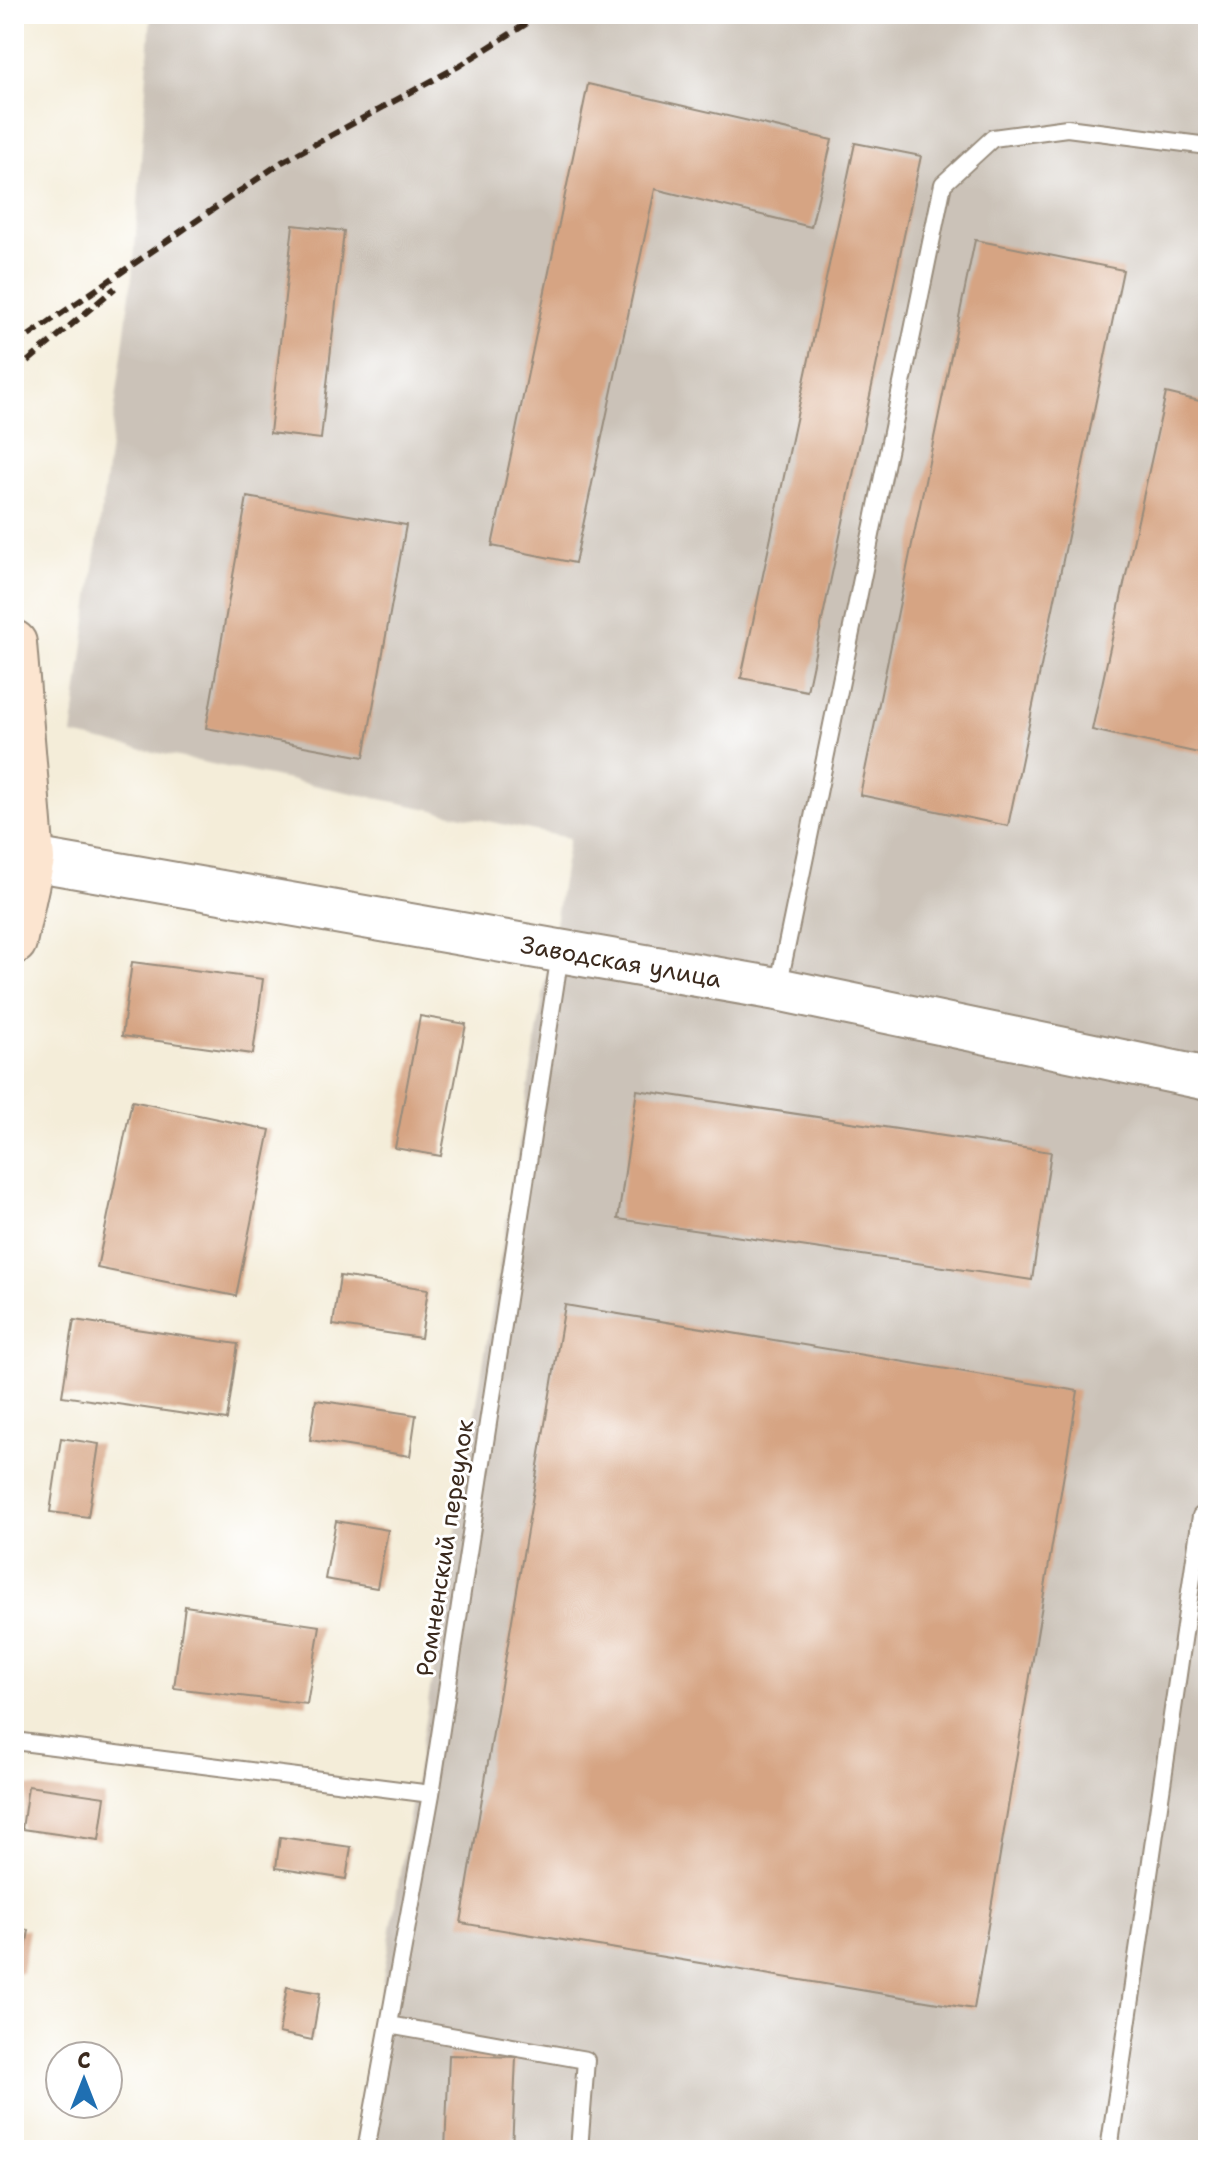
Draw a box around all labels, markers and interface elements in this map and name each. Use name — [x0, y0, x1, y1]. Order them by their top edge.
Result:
street label: Заводская улица — [518, 929, 724, 995]
street label: Ромненский переулок — [409, 1417, 481, 1679]
north arrow — [44, 2040, 124, 2120]
text: С — [77, 2046, 91, 2075]

